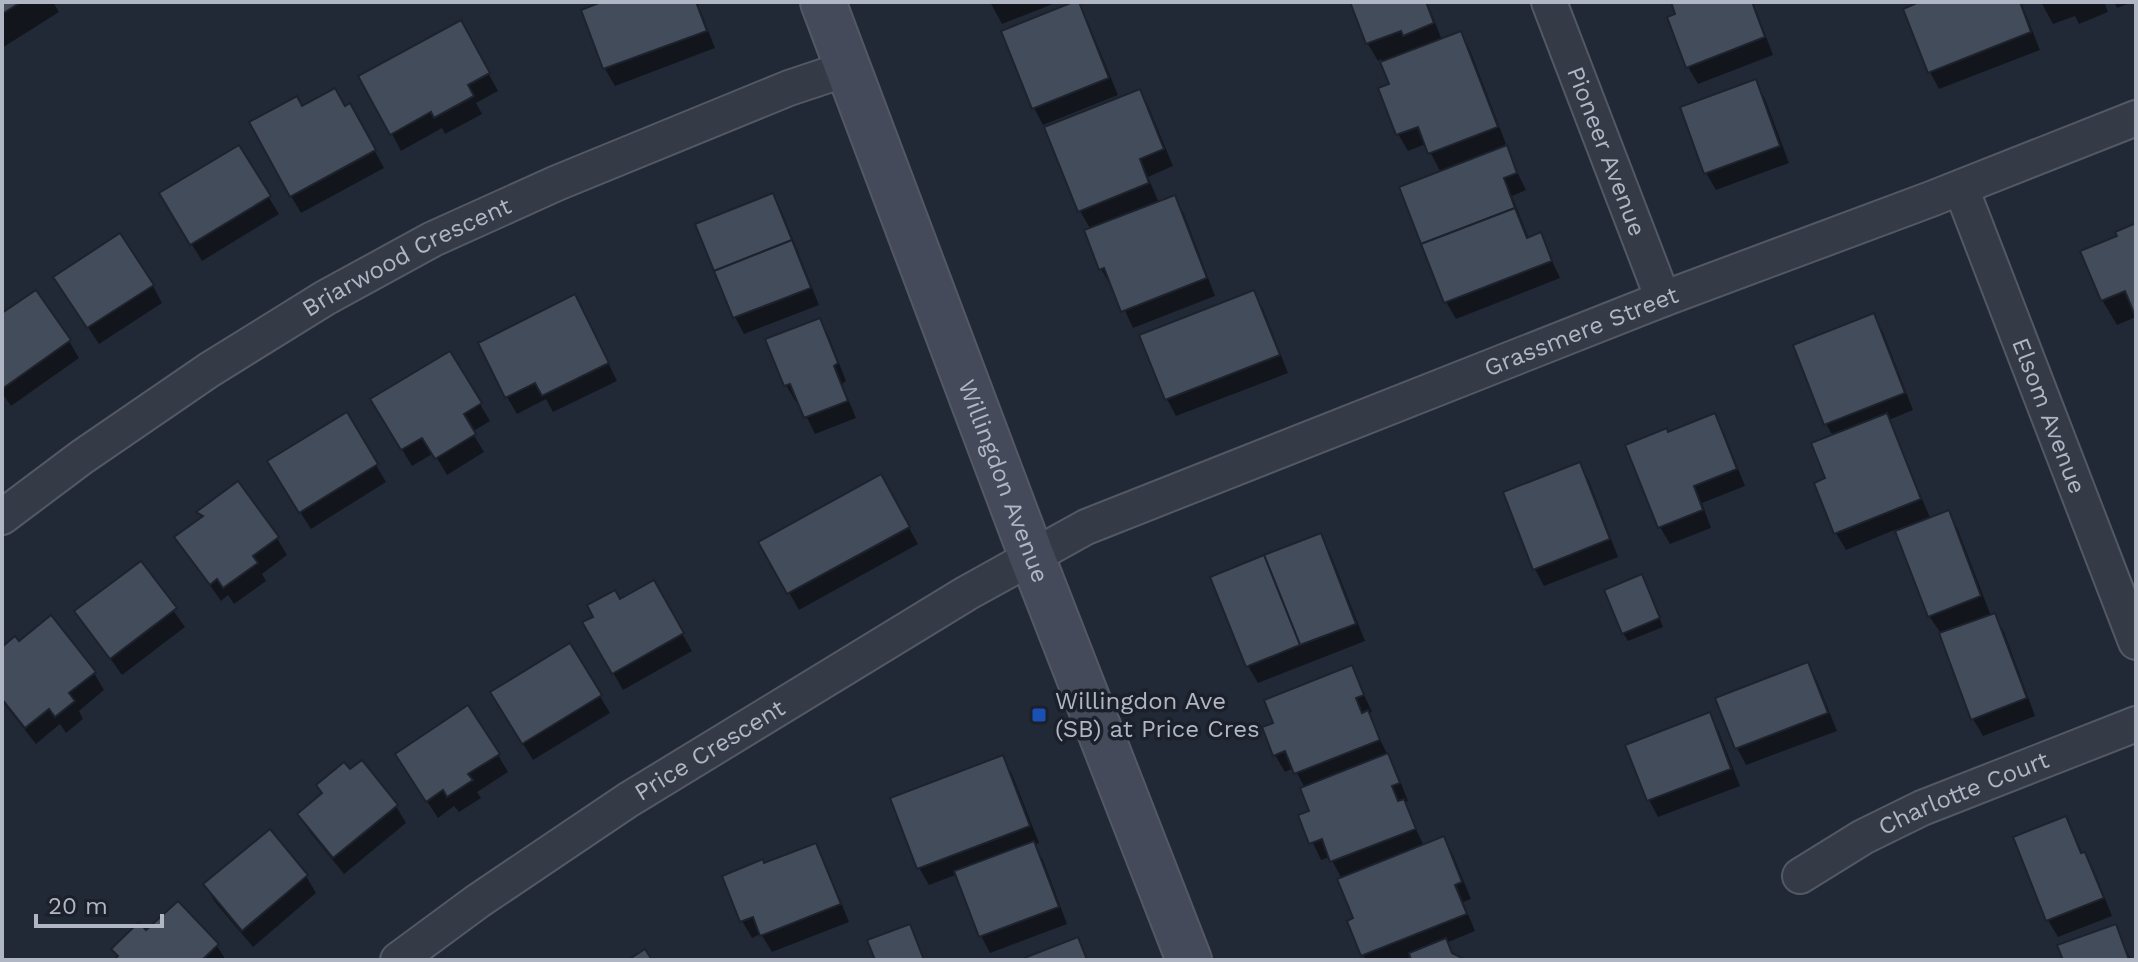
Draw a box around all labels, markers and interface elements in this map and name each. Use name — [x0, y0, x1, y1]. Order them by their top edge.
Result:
street label: Pioneer Avenue — [1561, 63, 1652, 240]
street label: Briarwood Crescent — [297, 192, 516, 323]
street label: Grassmere Street — [1480, 281, 1682, 382]
street label: Elsom Avenue — [2006, 334, 2091, 498]
street label: Willingdon Avenue — [953, 376, 1055, 587]
place label: Willingdon Ave (SB) at Price Cres — [1055, 687, 1260, 743]
street label: Price Crescent — [630, 694, 790, 807]
marker: Willingdon Ave (SB) at Price Cres — [1030, 706, 1048, 724]
street label: Charlotte Court — [1874, 746, 2053, 841]
scale bar — [36, 878, 162, 928]
text: 20 m — [48, 892, 108, 920]

